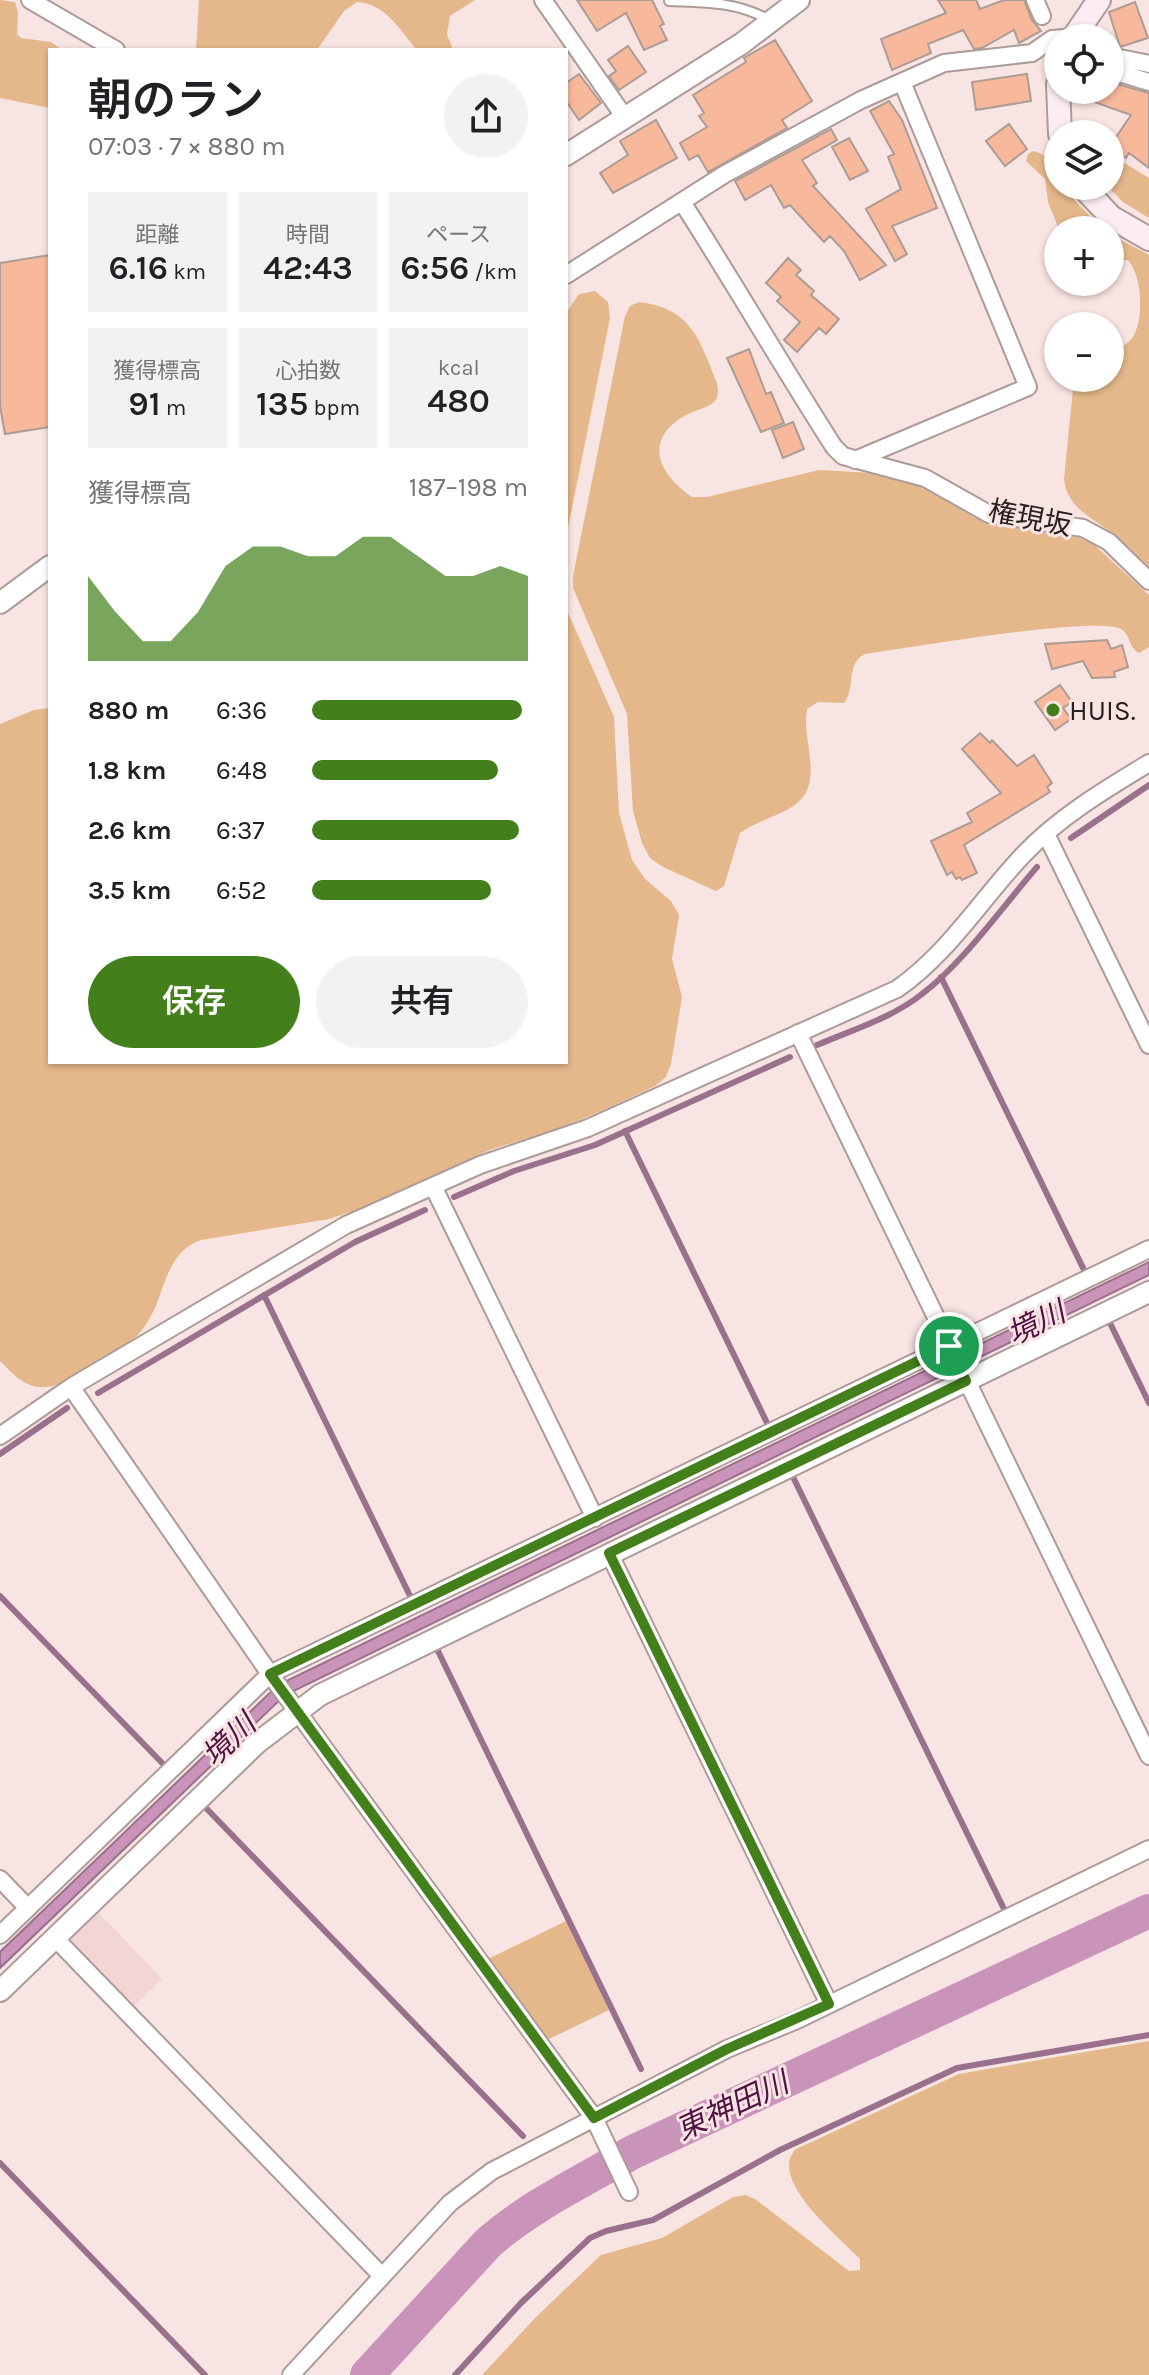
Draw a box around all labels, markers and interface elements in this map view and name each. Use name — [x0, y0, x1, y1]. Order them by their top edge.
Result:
map controls — [1044, 24, 1124, 392]
button: locate — [1044, 24, 1124, 104]
button: share — [444, 74, 528, 158]
text: 朝のラン — [88, 75, 264, 126]
button: layers — [1044, 120, 1124, 200]
text: 07:03 · 7 × 880 m — [88, 131, 286, 162]
button: + — [1044, 216, 1124, 296]
text: 距離 — [135, 222, 179, 248]
text: 時間 — [286, 222, 330, 248]
text: ペース — [426, 222, 491, 248]
text: 6.16 — [108, 248, 168, 288]
text: 42:43 — [263, 248, 353, 288]
text: 6:56 — [400, 248, 469, 288]
text: km — [168, 259, 206, 285]
text: /km — [469, 259, 517, 285]
button: − — [1044, 312, 1124, 392]
text: kcal — [438, 355, 480, 381]
text: 獲得標高 — [113, 358, 201, 384]
text: 心拍数 — [275, 358, 341, 384]
text: 480 — [427, 381, 490, 421]
text: 91 — [128, 384, 161, 424]
text: 135 — [256, 384, 308, 424]
text: m — [161, 395, 186, 421]
text: bpm — [308, 395, 360, 421]
text: 187–198 m — [409, 472, 528, 503]
text: 獲得標高 — [88, 478, 192, 509]
street label: 権現坂 — [986, 494, 1074, 542]
place label: HUIS. — [1069, 694, 1136, 727]
text: 880 m — [88, 695, 169, 726]
text: 6:36 — [216, 695, 267, 726]
marker: HUIS. — [1044, 701, 1062, 719]
text: 1.8 km — [88, 755, 166, 786]
text: 6:48 — [216, 755, 267, 786]
text: 2.6 km — [88, 815, 172, 846]
text: 6:37 — [216, 815, 264, 846]
text: 3.5 km — [88, 875, 172, 906]
text: 6:52 — [216, 875, 267, 906]
button: 保存 — [88, 956, 300, 1048]
button: 共有 — [316, 956, 528, 1048]
water label: 境川 — [1001, 1292, 1074, 1352]
pin — [915, 1312, 983, 1380]
icon: arrive — [927, 1324, 971, 1368]
water label: 境川 — [195, 1704, 265, 1774]
water label: 東神田川 — [670, 2063, 797, 2148]

